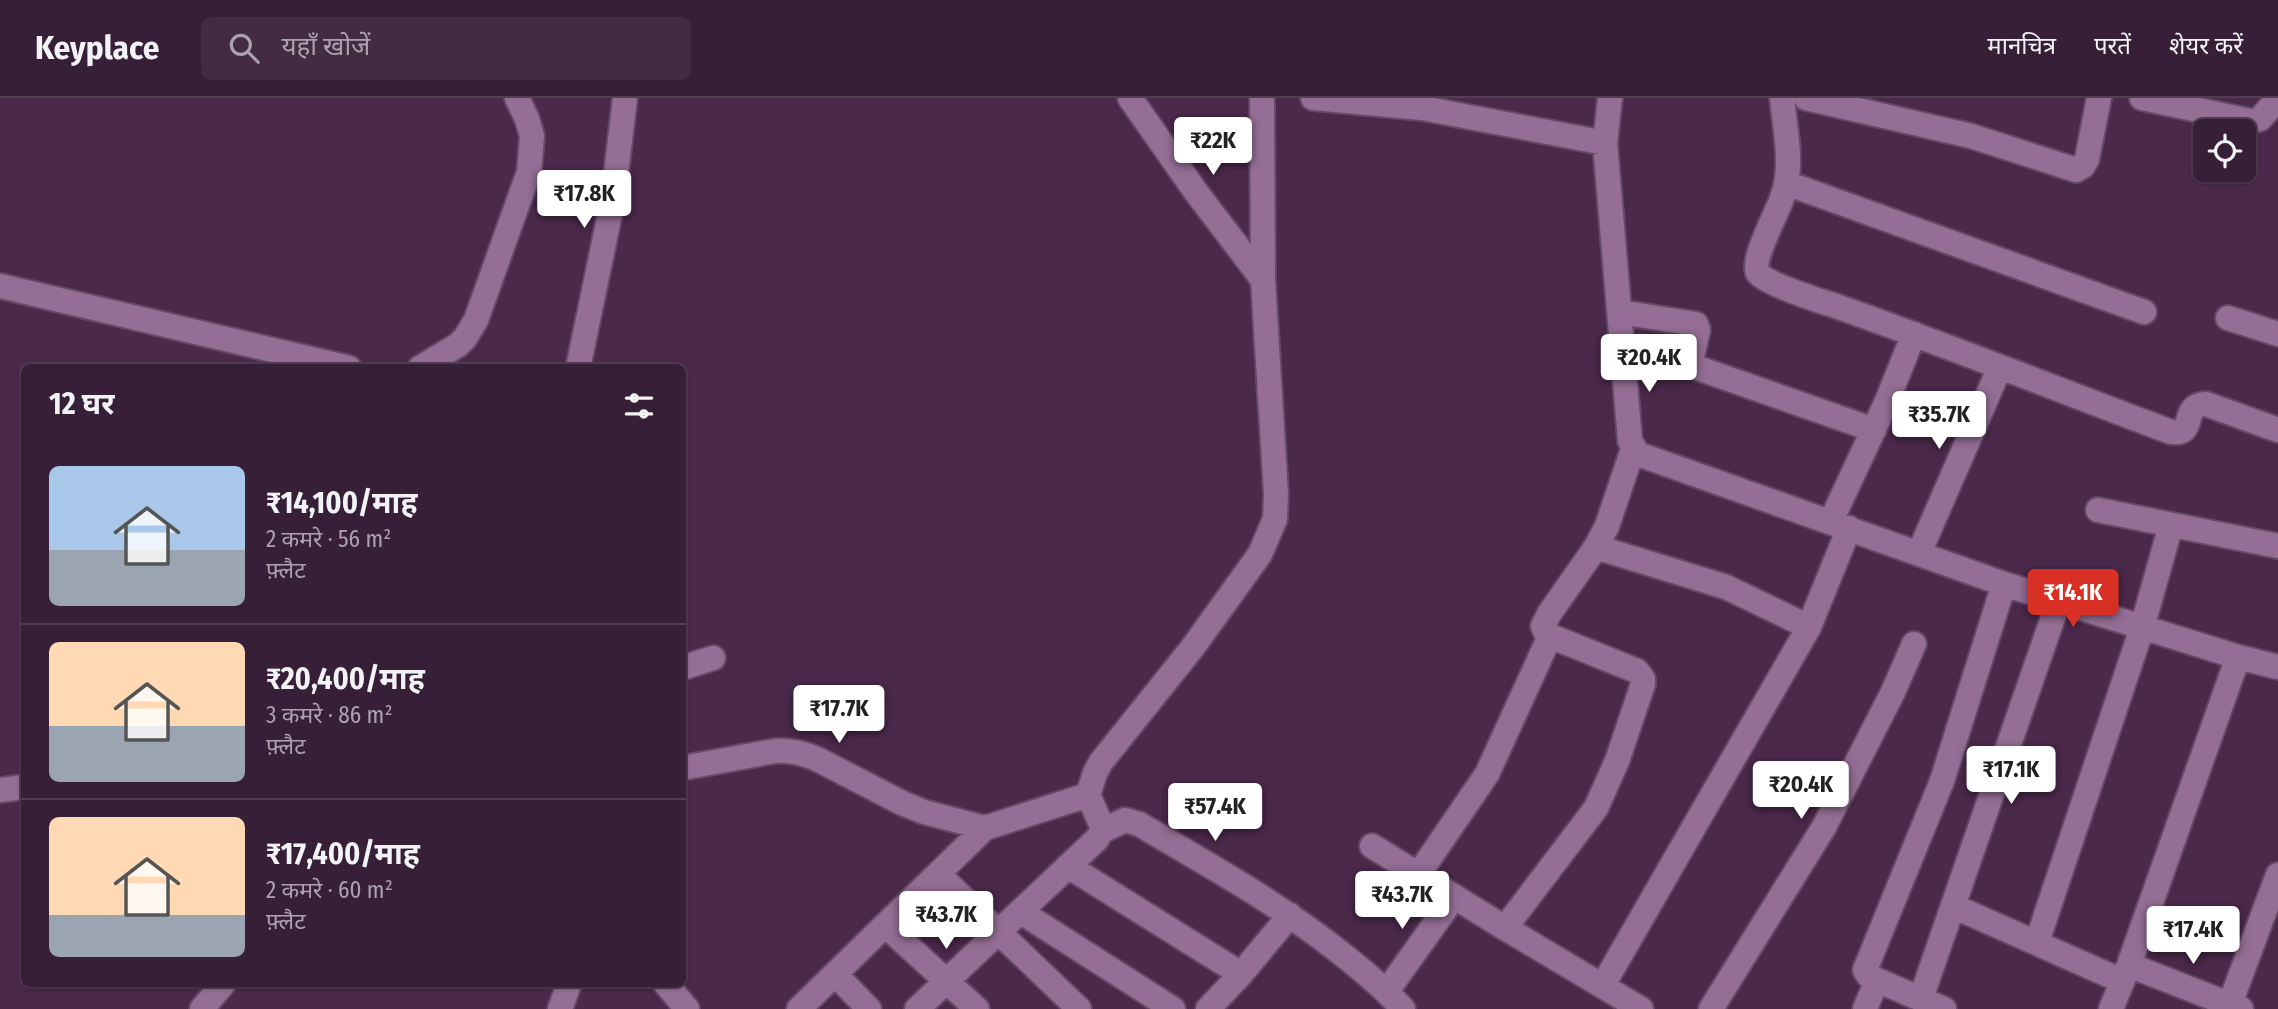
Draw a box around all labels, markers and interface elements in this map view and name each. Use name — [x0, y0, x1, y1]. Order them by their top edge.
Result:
search box — [201, 17, 691, 80]
text: Keyplace — [35, 28, 159, 68]
icon: search — [225, 29, 263, 67]
text: यहाँ खोजें — [281, 31, 370, 62]
text: मानचित्र — [1987, 32, 2056, 60]
text: परतें — [2094, 32, 2131, 60]
text: शेयर करें — [2169, 32, 2243, 60]
pin: ₹22K — [1172, 118, 1254, 177]
map controls — [2193, 119, 2256, 182]
button: locate — [2193, 119, 2256, 182]
text: ₹22K — [1190, 126, 1236, 154]
pin: ₹17.8K — [527, 170, 641, 230]
text: ₹17.8K — [553, 179, 615, 207]
pin: ₹20.4K — [1592, 334, 1706, 394]
text: ₹20.4K — [1617, 343, 1681, 371]
text: 12 घर — [49, 386, 115, 422]
icon: filters — [620, 387, 658, 425]
pin: ₹35.7K — [1882, 392, 1996, 451]
text: ₹35.7K — [1908, 400, 1970, 428]
text: ₹14,100/माह — [266, 485, 417, 521]
icon: home — [105, 494, 189, 578]
text: 2 कमरे · 56 m² — [266, 525, 391, 553]
text: फ़्लैट — [266, 556, 306, 584]
pin: ₹14.1K — [2016, 570, 2130, 629]
text: ₹14.1K — [2044, 578, 2102, 606]
text: ₹20,400/माह — [266, 661, 425, 697]
icon: home — [105, 670, 189, 754]
pin: ₹17.7K — [782, 686, 896, 745]
text: ₹17.7K — [809, 694, 869, 722]
text: 3 कमरे · 86 m² — [266, 701, 393, 729]
text: फ़्लैट — [266, 732, 306, 760]
pin: ₹17.1K — [1954, 746, 2068, 806]
text: ₹17.1K — [1983, 755, 2039, 783]
pin: ₹20.4K — [1744, 762, 1858, 821]
text: ₹20.4K — [1769, 770, 1833, 798]
pin: ₹57.4K — [1158, 784, 1272, 843]
text: ₹57.4K — [1184, 792, 1246, 820]
text: ₹17,400/माह — [266, 836, 420, 872]
icon: home — [105, 845, 189, 929]
pin: ₹43.7K — [1345, 872, 1459, 931]
text: 2 कमरे · 60 m² — [266, 876, 393, 904]
text: ₹43.7K — [1371, 880, 1433, 908]
pin: ₹43.7K — [889, 892, 1003, 951]
text: ₹43.7K — [915, 900, 977, 928]
pin: ₹17.4K — [2136, 906, 2250, 966]
text: फ़्लैट — [266, 907, 306, 935]
text: ₹17.4K — [2163, 915, 2223, 943]

